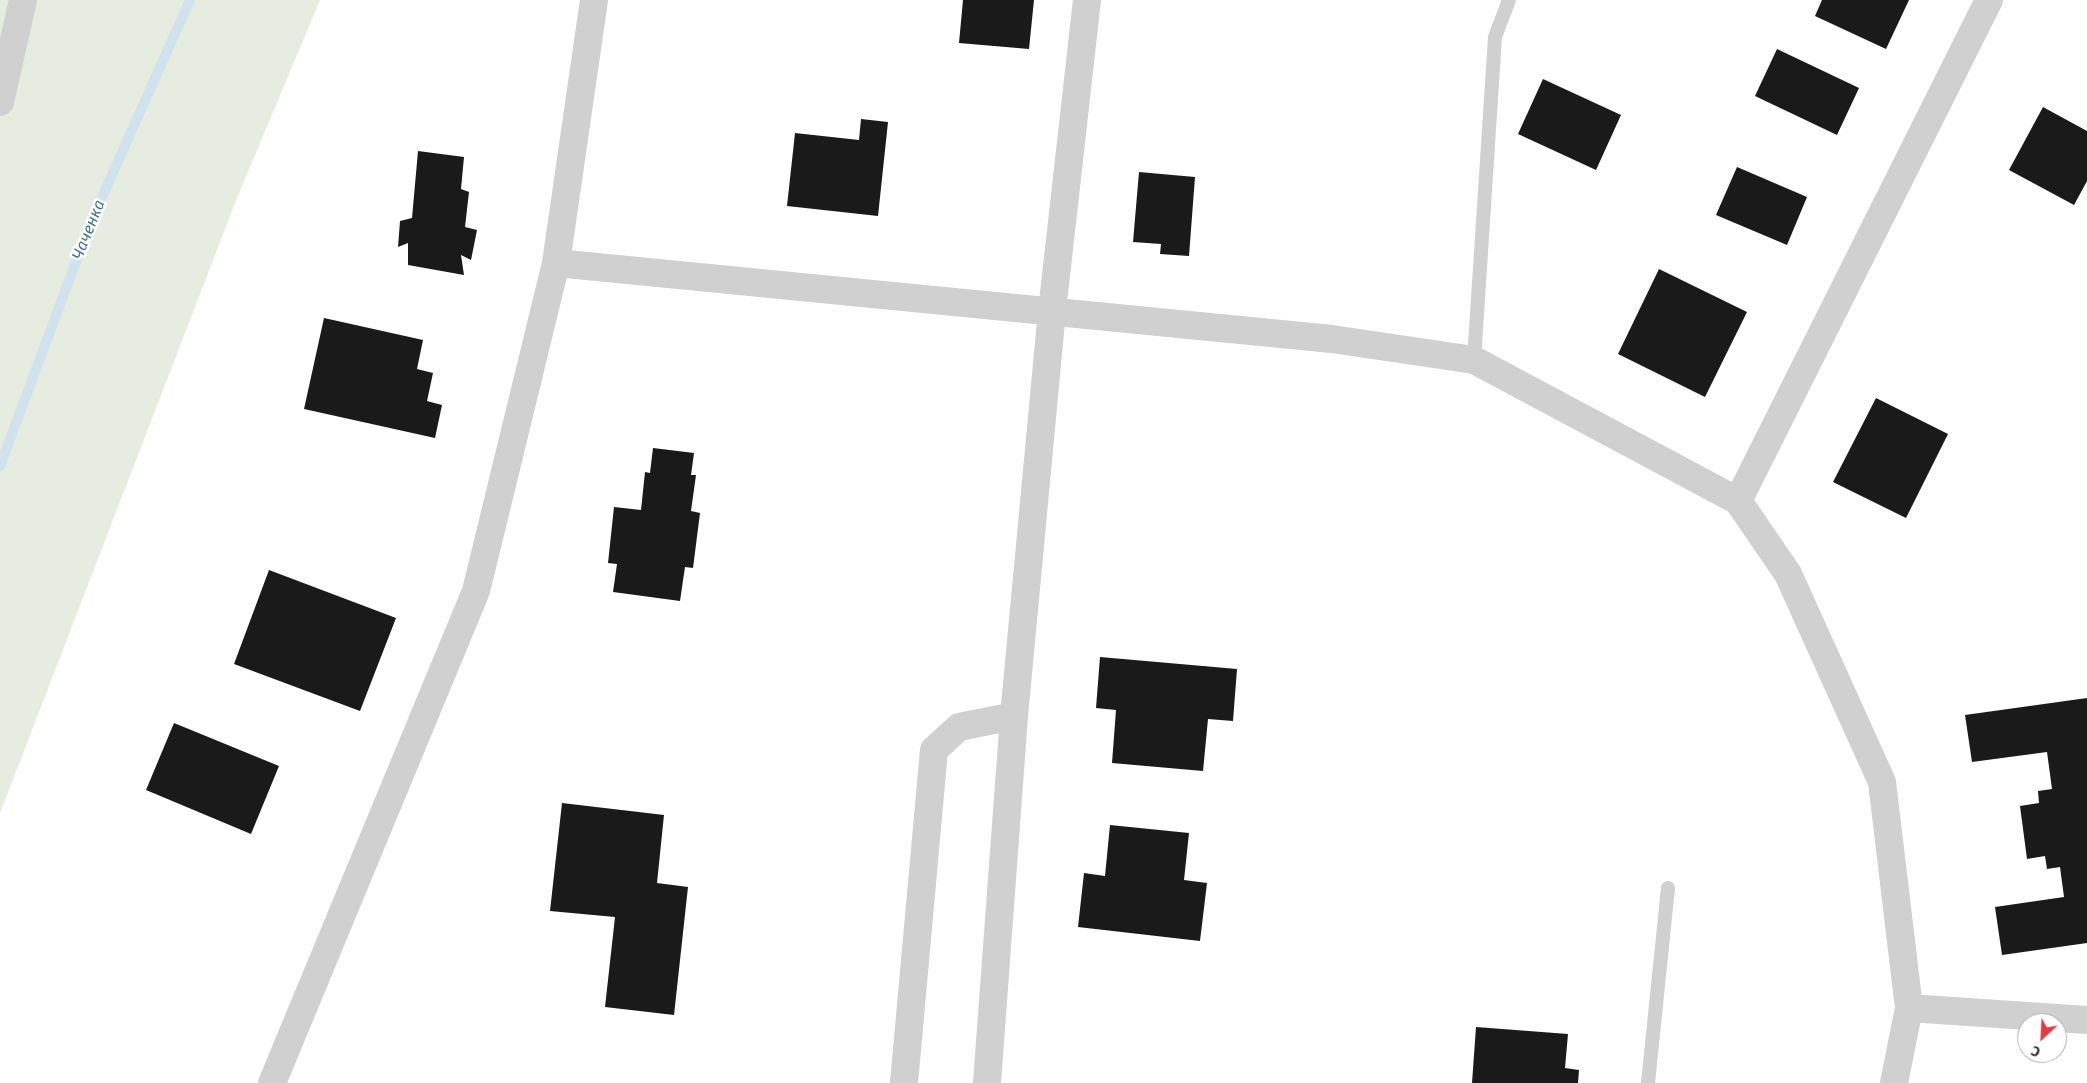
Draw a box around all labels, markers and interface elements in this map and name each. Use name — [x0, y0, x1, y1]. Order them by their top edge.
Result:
water label: Чаченка — [68, 197, 110, 263]
north arrow — [2017, 1013, 2067, 1063]
text: С — [2029, 1042, 2043, 1061]

